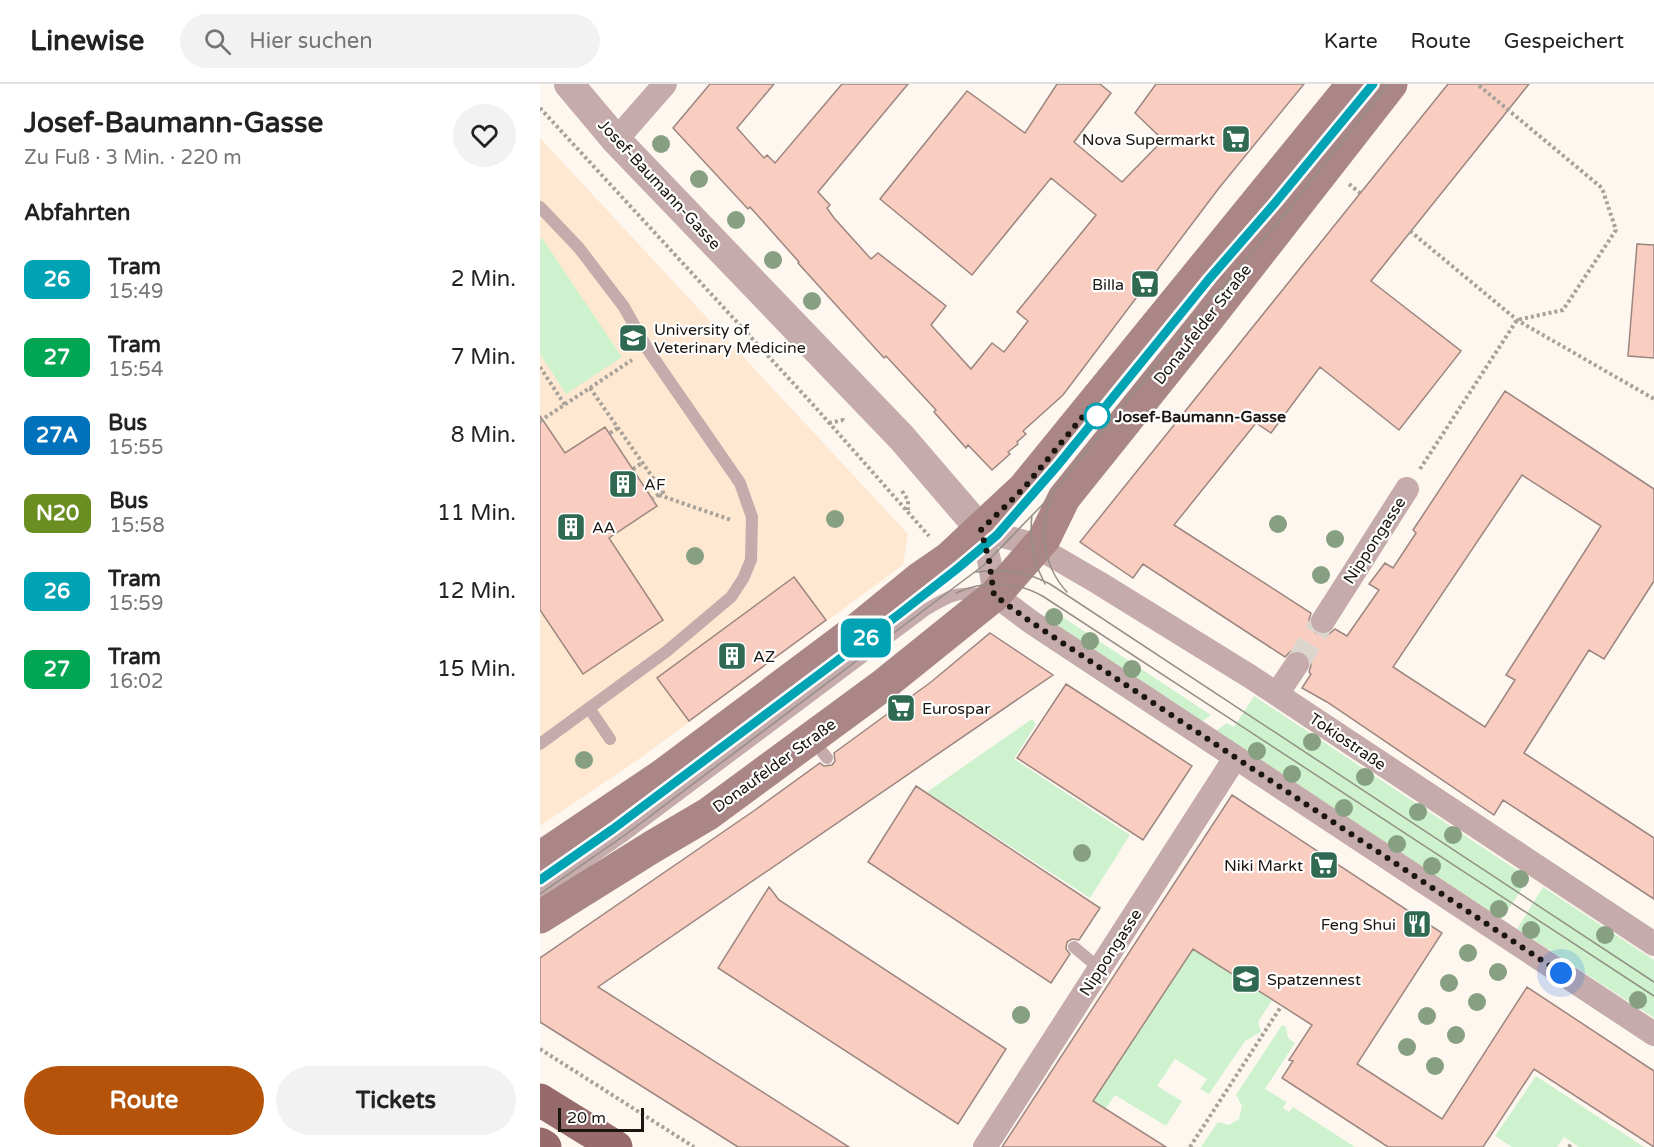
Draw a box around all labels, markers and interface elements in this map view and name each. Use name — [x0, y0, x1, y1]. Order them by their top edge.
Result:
search box — [180, 14, 600, 68]
text: Linewise — [30, 24, 144, 58]
icon: search — [201, 25, 234, 58]
text: Hier suchen — [249, 28, 373, 54]
text: Karte — [1324, 29, 1378, 54]
text: Route — [1411, 29, 1471, 54]
text: Gespeichert — [1504, 29, 1624, 54]
button: heart — [453, 104, 516, 167]
text: Josef-Baumann-Gasse — [24, 106, 323, 140]
street label: Josef-Baumann-Gasse — [594, 115, 725, 254]
supermarket icon: Nova Supermarkt — [1220, 123, 1252, 155]
place label: Nova Supermarkt — [1082, 130, 1215, 150]
text: Zu Fuß · 3 Min. · 220 m — [24, 146, 242, 170]
text: Abfahrten — [24, 200, 130, 226]
text: Tram — [108, 254, 161, 280]
street label: Donaufelder Straße — [1149, 260, 1256, 389]
text: 2 Min. — [451, 266, 516, 292]
text: 26 — [44, 267, 70, 292]
supermarket icon: Billa — [1129, 268, 1161, 300]
place label: Billa — [1092, 275, 1124, 295]
text: 15:49 — [108, 280, 163, 304]
place label: University of Veterinary Medicine — [654, 320, 806, 358]
school or university icon: University of Veterinary Medicine — [617, 322, 649, 354]
text: Tram — [108, 332, 161, 358]
text: 7 Min. — [451, 344, 516, 370]
text: 27 — [44, 345, 70, 370]
text: 15:54 — [108, 358, 163, 382]
marker: Josef-Baumann-Gasse — [1084, 403, 1110, 429]
place label: Josef-Baumann-Gasse — [1114, 407, 1286, 427]
text: Bus — [108, 410, 147, 436]
text: 8 Min. — [451, 422, 516, 448]
text: 27A — [36, 423, 78, 448]
text: 15:55 — [108, 436, 164, 460]
building icon: AF — [607, 468, 639, 500]
place label: AF — [644, 475, 666, 495]
text: Bus — [109, 488, 148, 514]
street label: Nippongasse — [1339, 493, 1410, 588]
text: 11 Min. — [437, 500, 516, 526]
text: N20 — [36, 501, 79, 526]
building icon: AA — [555, 511, 587, 543]
text: 15:58 — [109, 514, 165, 538]
place label: AA — [592, 518, 616, 538]
text: Tram — [108, 566, 161, 592]
text: 12 Min. — [437, 578, 516, 604]
text: 26 — [44, 579, 70, 604]
text: 15:59 — [108, 592, 163, 616]
line badge: 26 — [839, 618, 893, 658]
text: 26 — [853, 626, 879, 651]
building icon: AZ — [716, 640, 748, 672]
text: Tram — [108, 644, 161, 670]
place label: AZ — [753, 647, 775, 667]
text: 15 Min. — [437, 656, 516, 682]
text: 27 — [44, 657, 70, 682]
text: 16:02 — [108, 670, 163, 694]
supermarket icon: Eurospar — [885, 692, 917, 724]
place label: Eurospar — [922, 699, 991, 719]
street label: Tokiostraße — [1305, 709, 1390, 775]
street label: Donaufelder Straße — [709, 714, 840, 817]
supermarket icon: Niki Markt — [1308, 849, 1340, 881]
place label: Niki Markt — [1224, 856, 1303, 876]
street label: Nippongasse — [1075, 905, 1146, 1000]
restaurant icon: Feng Shui — [1401, 908, 1433, 940]
place label: Feng Shui — [1321, 915, 1396, 935]
your location — [1546, 958, 1576, 988]
school or university icon: Spatzennest — [1230, 963, 1262, 995]
place label: Spatzennest — [1267, 970, 1361, 990]
button: Route — [24, 1066, 264, 1135]
button: Tickets — [276, 1066, 516, 1135]
scale bar — [558, 1105, 644, 1132]
text: 20 m — [567, 1108, 606, 1128]

